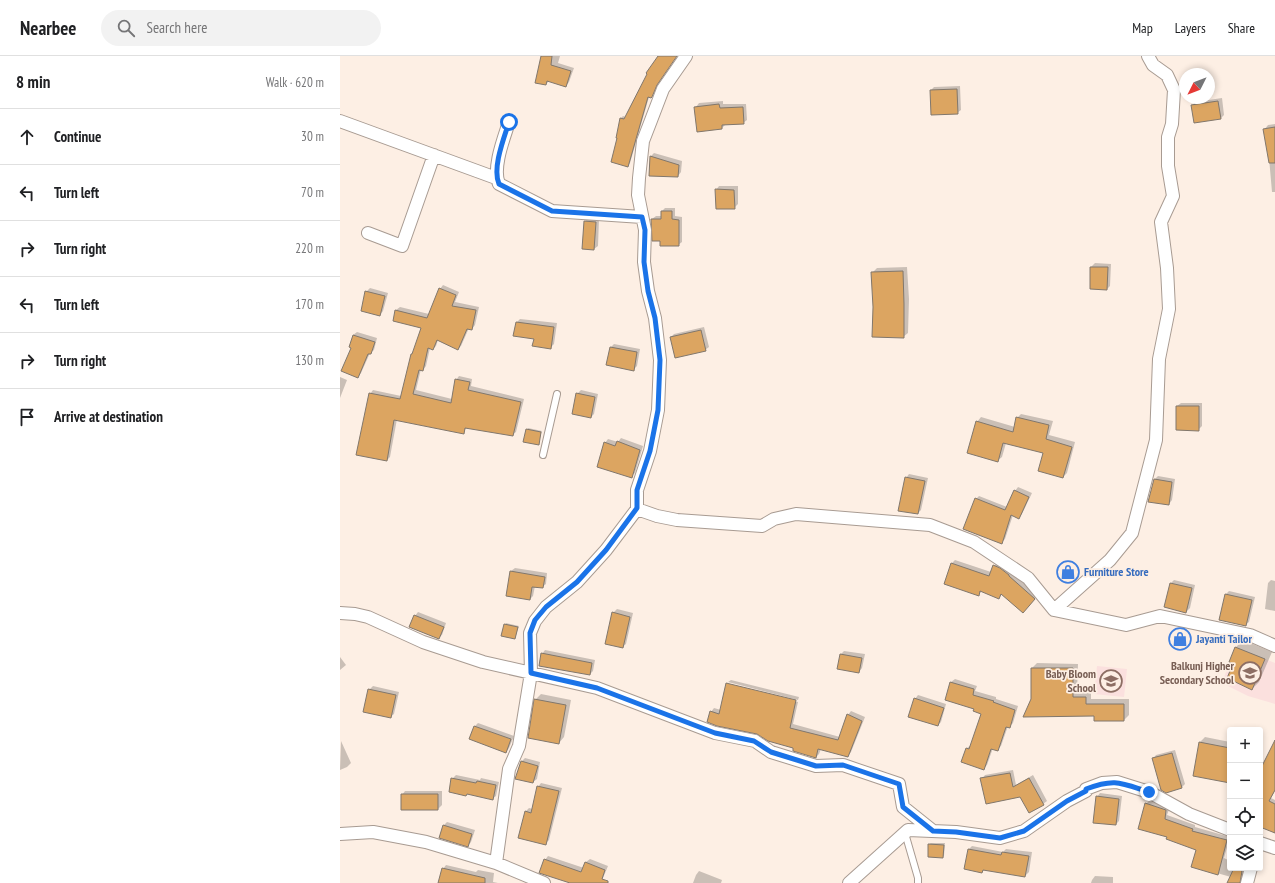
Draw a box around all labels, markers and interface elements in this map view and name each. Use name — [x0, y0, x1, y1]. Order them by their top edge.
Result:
search box — [101, 10, 381, 46]
text: Nearbee — [20, 16, 77, 40]
icon: search — [115, 17, 137, 39]
text: Search here — [147, 18, 207, 37]
text: Map — [1132, 19, 1153, 37]
text: Layers — [1175, 19, 1206, 37]
text: Share — [1228, 19, 1255, 37]
north arrow — [1179, 68, 1215, 104]
text: 8 min — [16, 71, 50, 93]
text: Walk · 620 m — [266, 74, 324, 91]
route start — [500, 113, 518, 131]
icon: ahead — [16, 126, 38, 148]
text: Continue — [54, 127, 101, 146]
text: 30 m — [301, 128, 324, 145]
icon: left — [16, 182, 38, 204]
text: Turn left — [54, 183, 99, 202]
text: 70 m — [301, 184, 324, 201]
icon: right — [16, 238, 38, 260]
text: Turn right — [54, 239, 106, 258]
text: 220 m — [295, 240, 324, 257]
icon: left — [16, 294, 38, 316]
text: Turn left — [54, 295, 99, 314]
text: 170 m — [295, 296, 324, 313]
icon: right — [16, 350, 38, 372]
text: Turn right — [54, 351, 106, 370]
text: 130 m — [295, 352, 324, 369]
icon: arrive — [16, 406, 38, 428]
text: Arrive at destination — [54, 407, 163, 426]
shop icon: Furniture Store — [1055, 559, 1081, 585]
place label: Furniture Store — [1084, 564, 1149, 579]
shop icon: Jayanti Tailor — [1167, 626, 1193, 652]
place label: Jayanti Tailor — [1195, 631, 1252, 646]
place label: Balkunj Higher Secondary School — [1160, 658, 1234, 687]
school or university icon: Balkunj Higher Secondary School — [1237, 660, 1263, 686]
place label: Baby Bloom School — [1046, 666, 1096, 695]
school or university icon: Baby Bloom School — [1098, 668, 1124, 694]
map controls — [1227, 727, 1263, 871]
button: + — [1227, 727, 1263, 763]
button: − — [1227, 763, 1263, 799]
route end — [1140, 783, 1158, 801]
button: locate — [1227, 799, 1263, 835]
button: layers — [1227, 835, 1263, 871]

